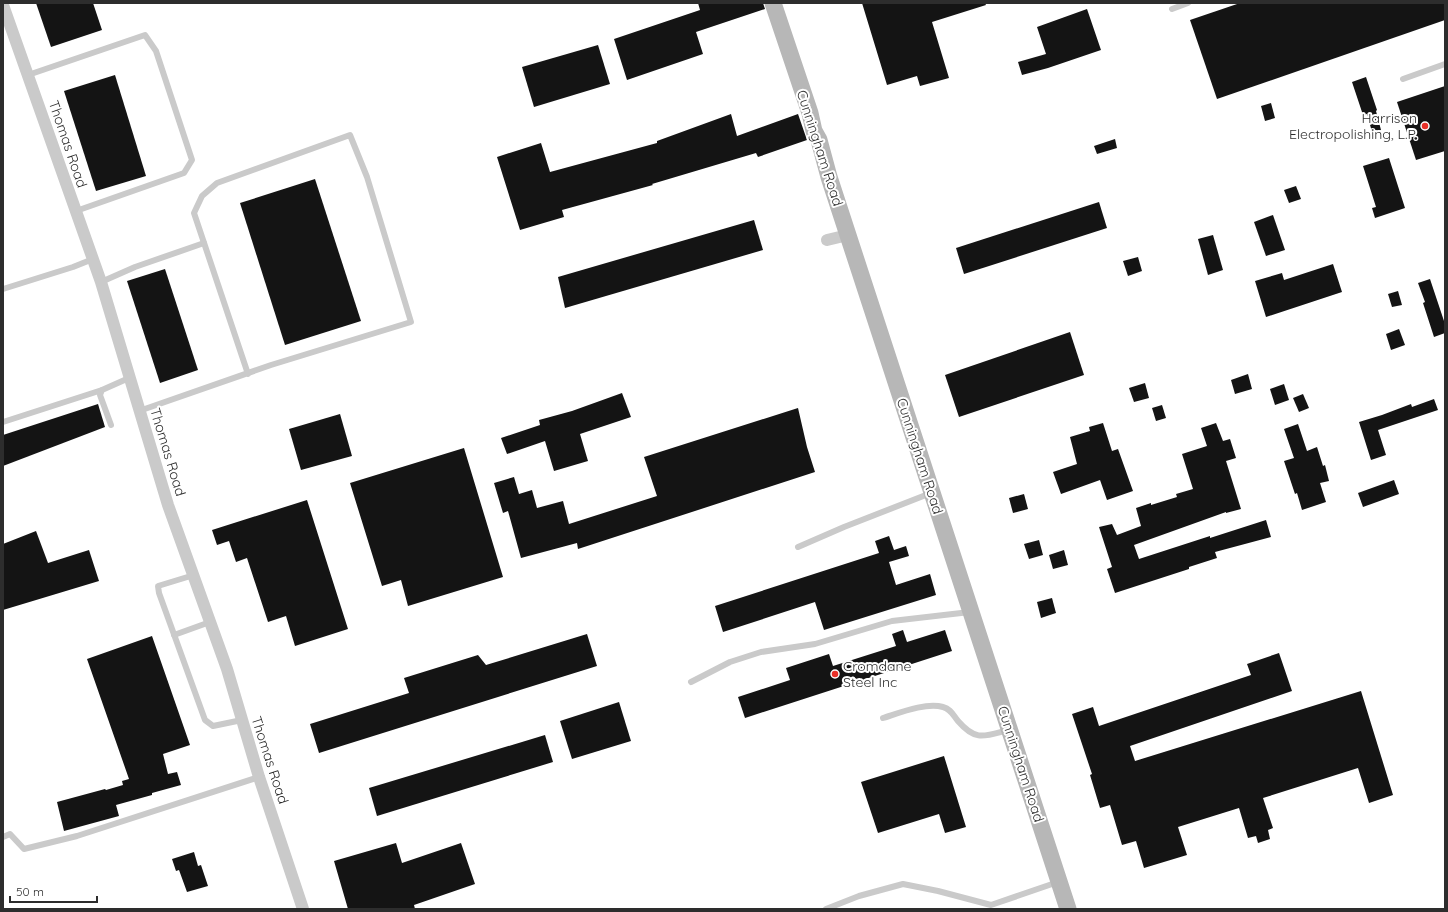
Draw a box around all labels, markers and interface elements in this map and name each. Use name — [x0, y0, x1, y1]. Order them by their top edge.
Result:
street label: Cunningham Road — [793, 88, 847, 208]
street label: Thomas Road — [45, 98, 91, 190]
place label: Harrison Electropolishing, L.P. — [1289, 109, 1417, 143]
marker: Harrison Electropolishing, L.P. — [1420, 121, 1430, 131]
street label: Cunningham Road — [893, 396, 947, 516]
street label: Thomas Road — [146, 406, 190, 498]
place label: Cromdane Steel Inc — [843, 657, 912, 691]
marker: Cromdane Steel Inc — [830, 669, 840, 679]
street label: Cunningham Road — [994, 704, 1048, 824]
street label: Thomas Road — [247, 714, 293, 806]
scale bar — [10, 878, 97, 904]
text: 50 m — [16, 884, 44, 899]

